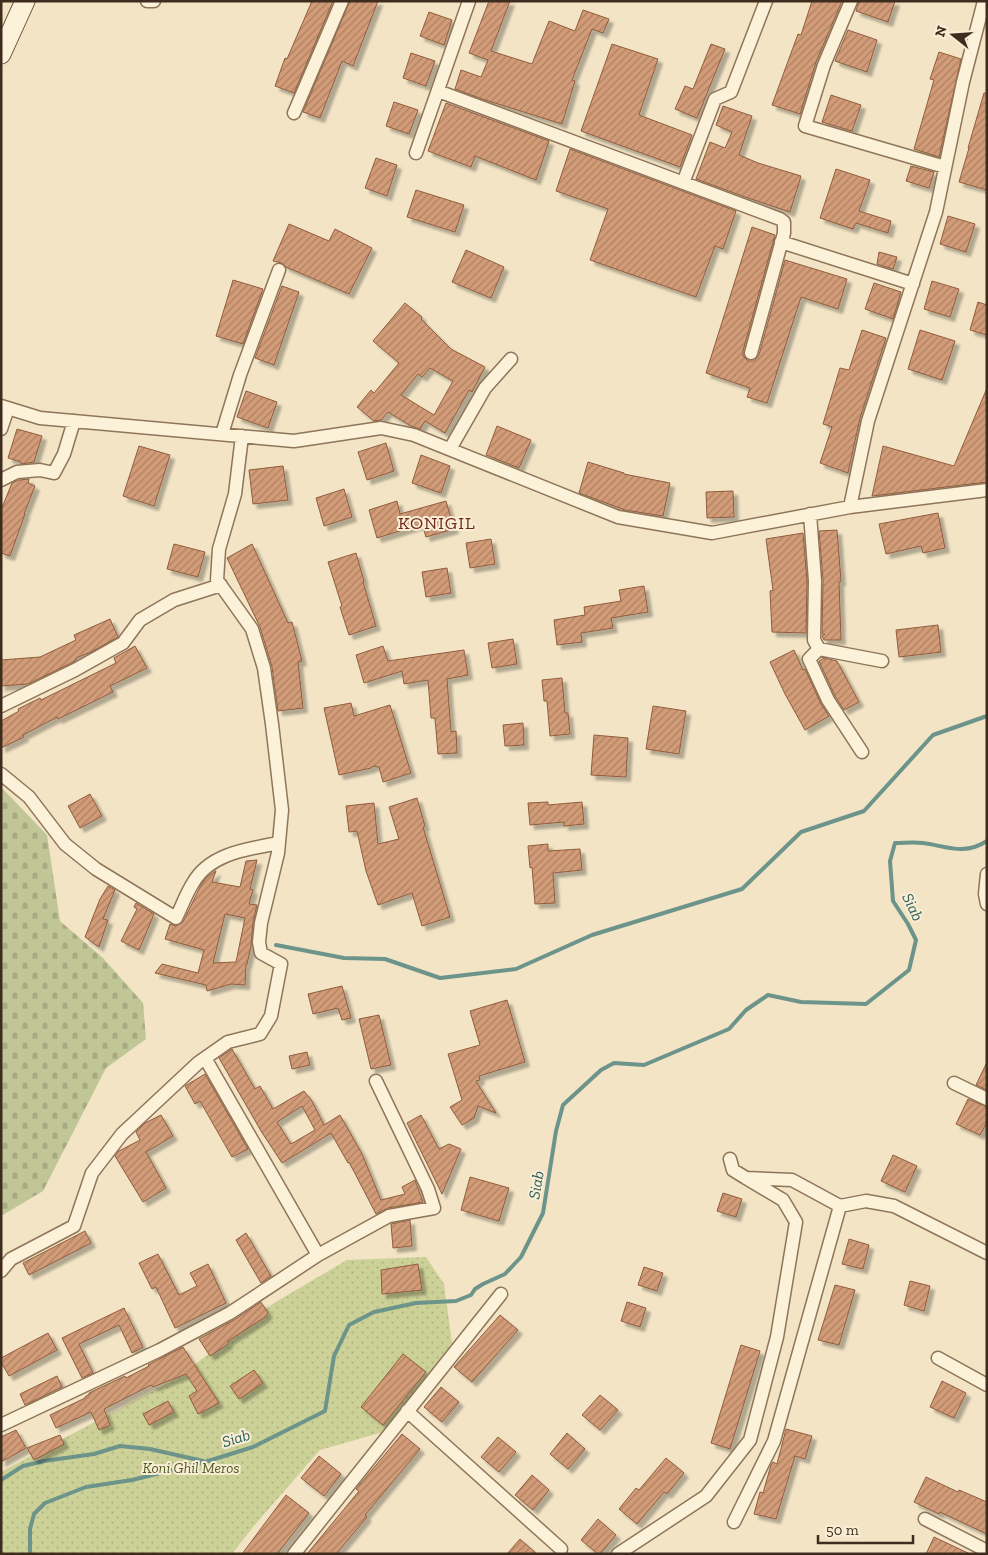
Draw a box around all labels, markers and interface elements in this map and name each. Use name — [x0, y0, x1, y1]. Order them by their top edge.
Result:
north arrow — [928, 10, 978, 60]
text: N — [931, 23, 951, 39]
district label: KONIGIL — [398, 512, 476, 534]
water label: Siab — [898, 890, 928, 924]
water label: Siab — [524, 1169, 548, 1201]
water label: Siab — [220, 1425, 252, 1451]
park label: Koni Ghil Meros — [142, 1459, 240, 1477]
scale bar — [818, 1512, 913, 1544]
text: 50 m — [826, 1521, 859, 1539]

